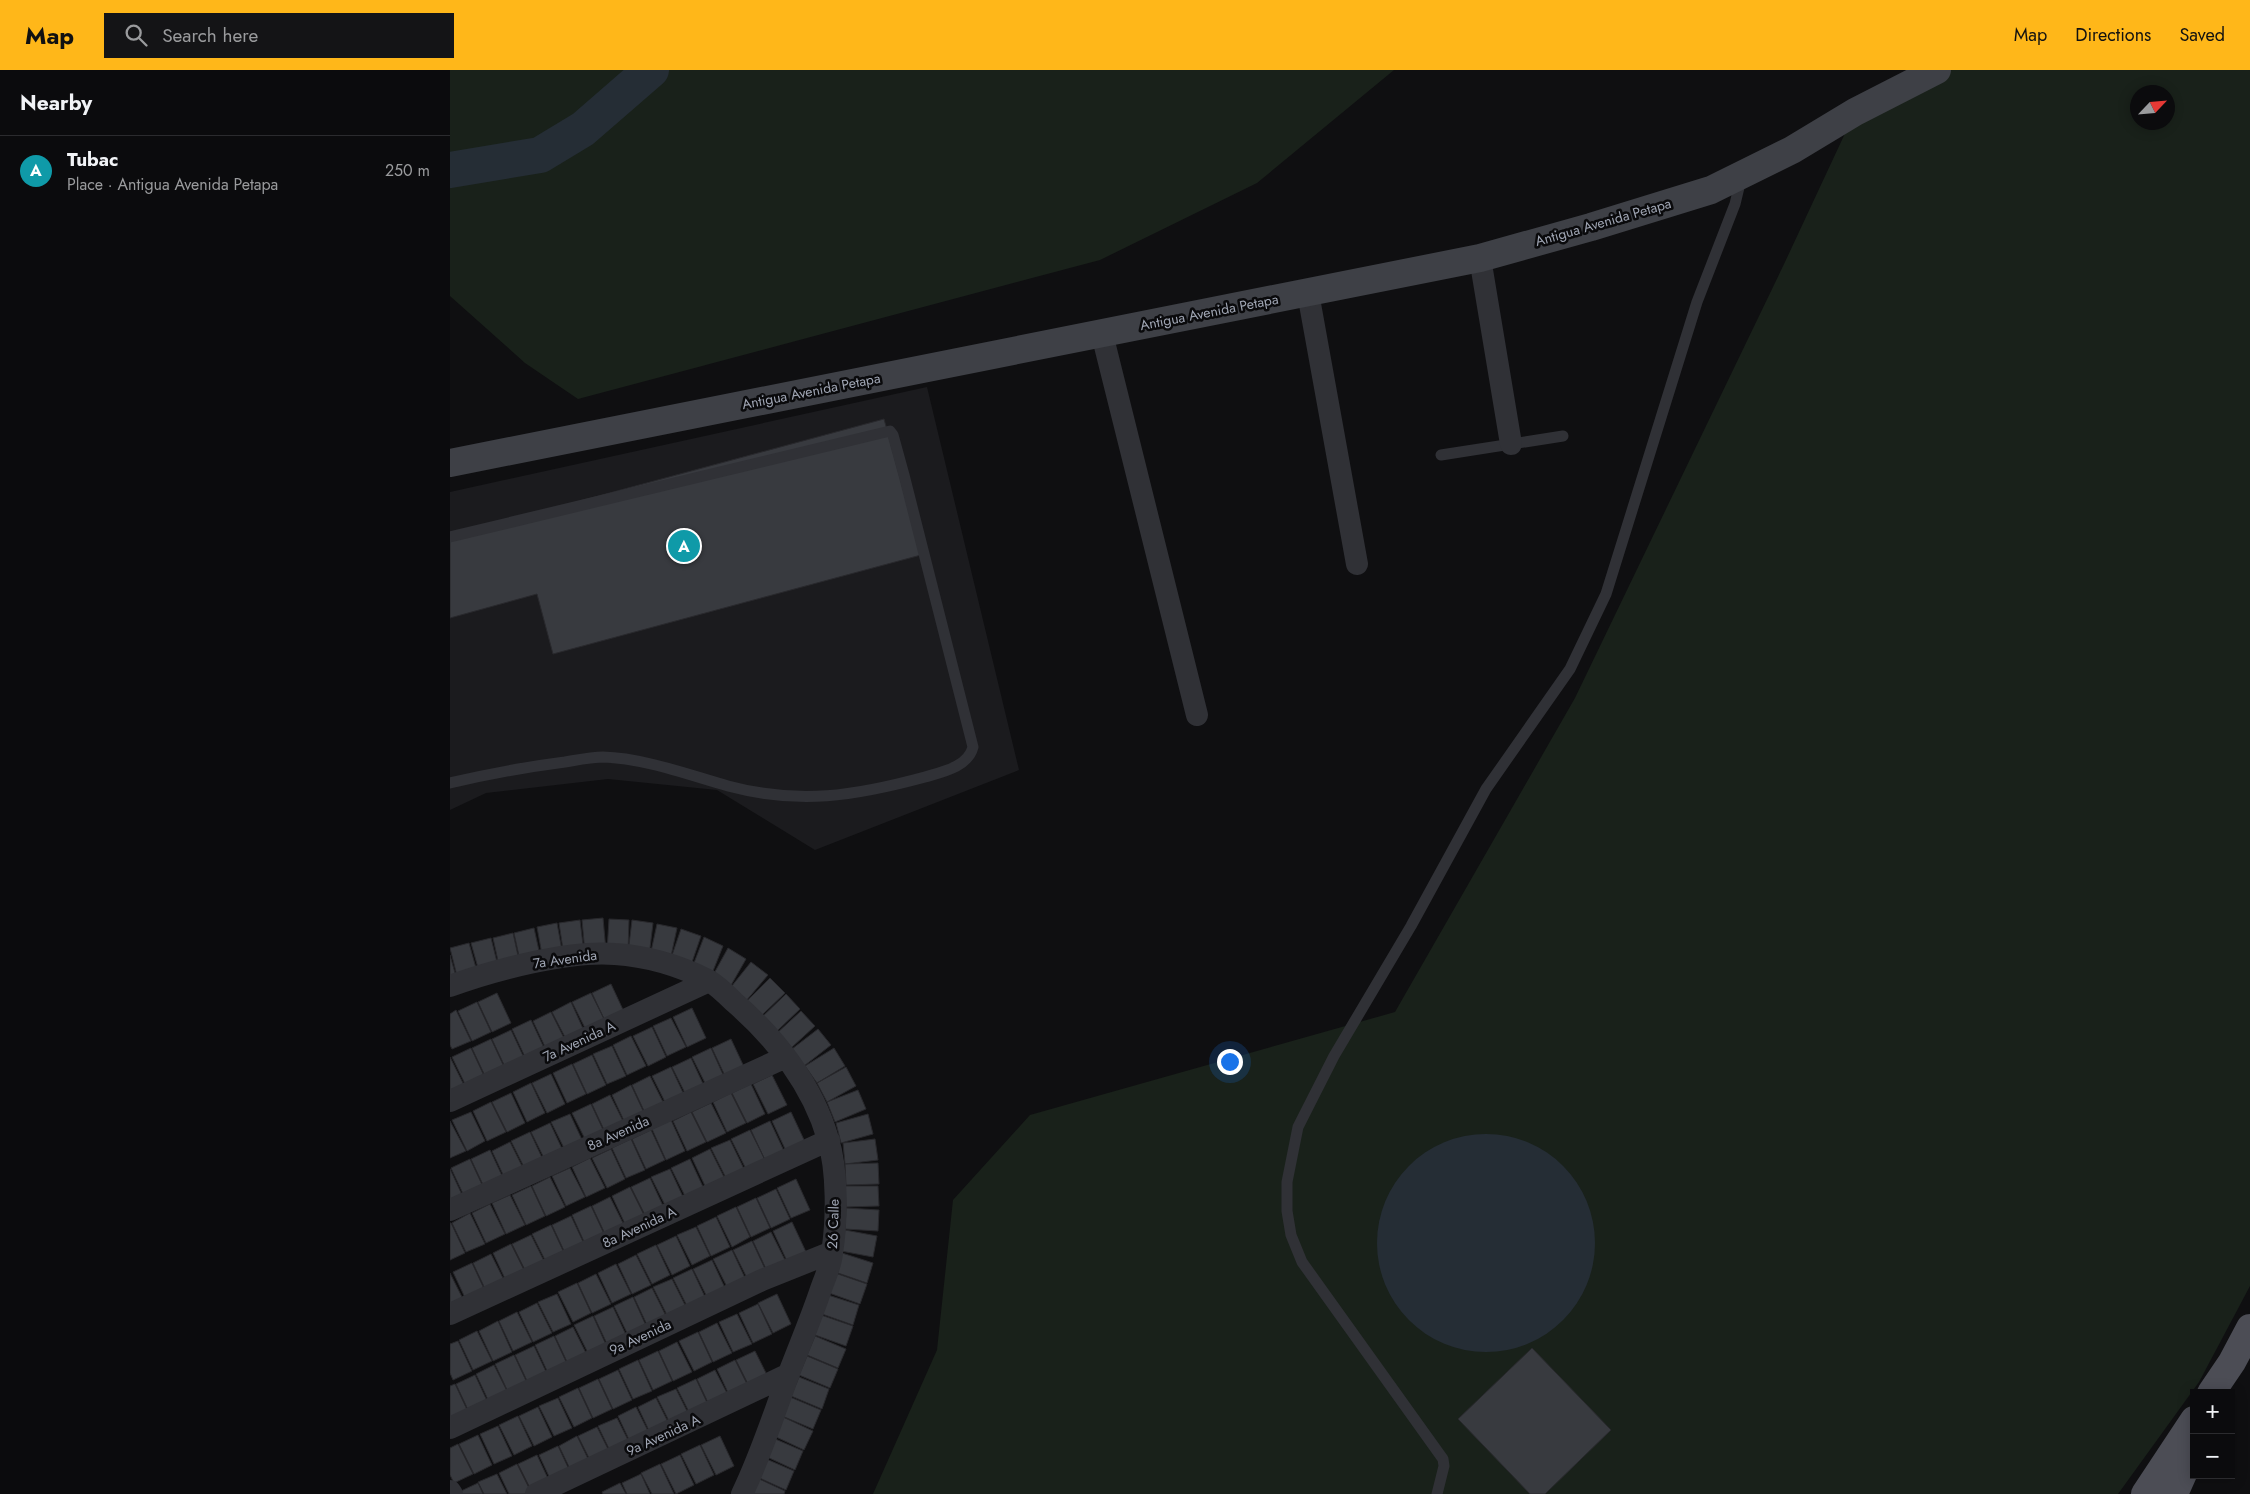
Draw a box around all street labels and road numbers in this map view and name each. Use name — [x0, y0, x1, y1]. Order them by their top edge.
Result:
street label: Antigua Avenida Petapa — [1533, 193, 1673, 251]
street label: Antigua Avenida Petapa — [1138, 289, 1280, 335]
street label: Antigua Avenida Petapa — [740, 368, 882, 414]
street label: 7a Avenida — [532, 945, 598, 973]
street label: 7a Avenida A — [540, 1015, 619, 1066]
street label: 8a Avenida — [584, 1110, 652, 1156]
street label: 26 Calle — [822, 1199, 844, 1249]
street label: 8a Avenida A — [599, 1201, 680, 1253]
street label: 9a Avenida — [606, 1314, 674, 1360]
street label: 9a Avenida A — [623, 1409, 704, 1461]

